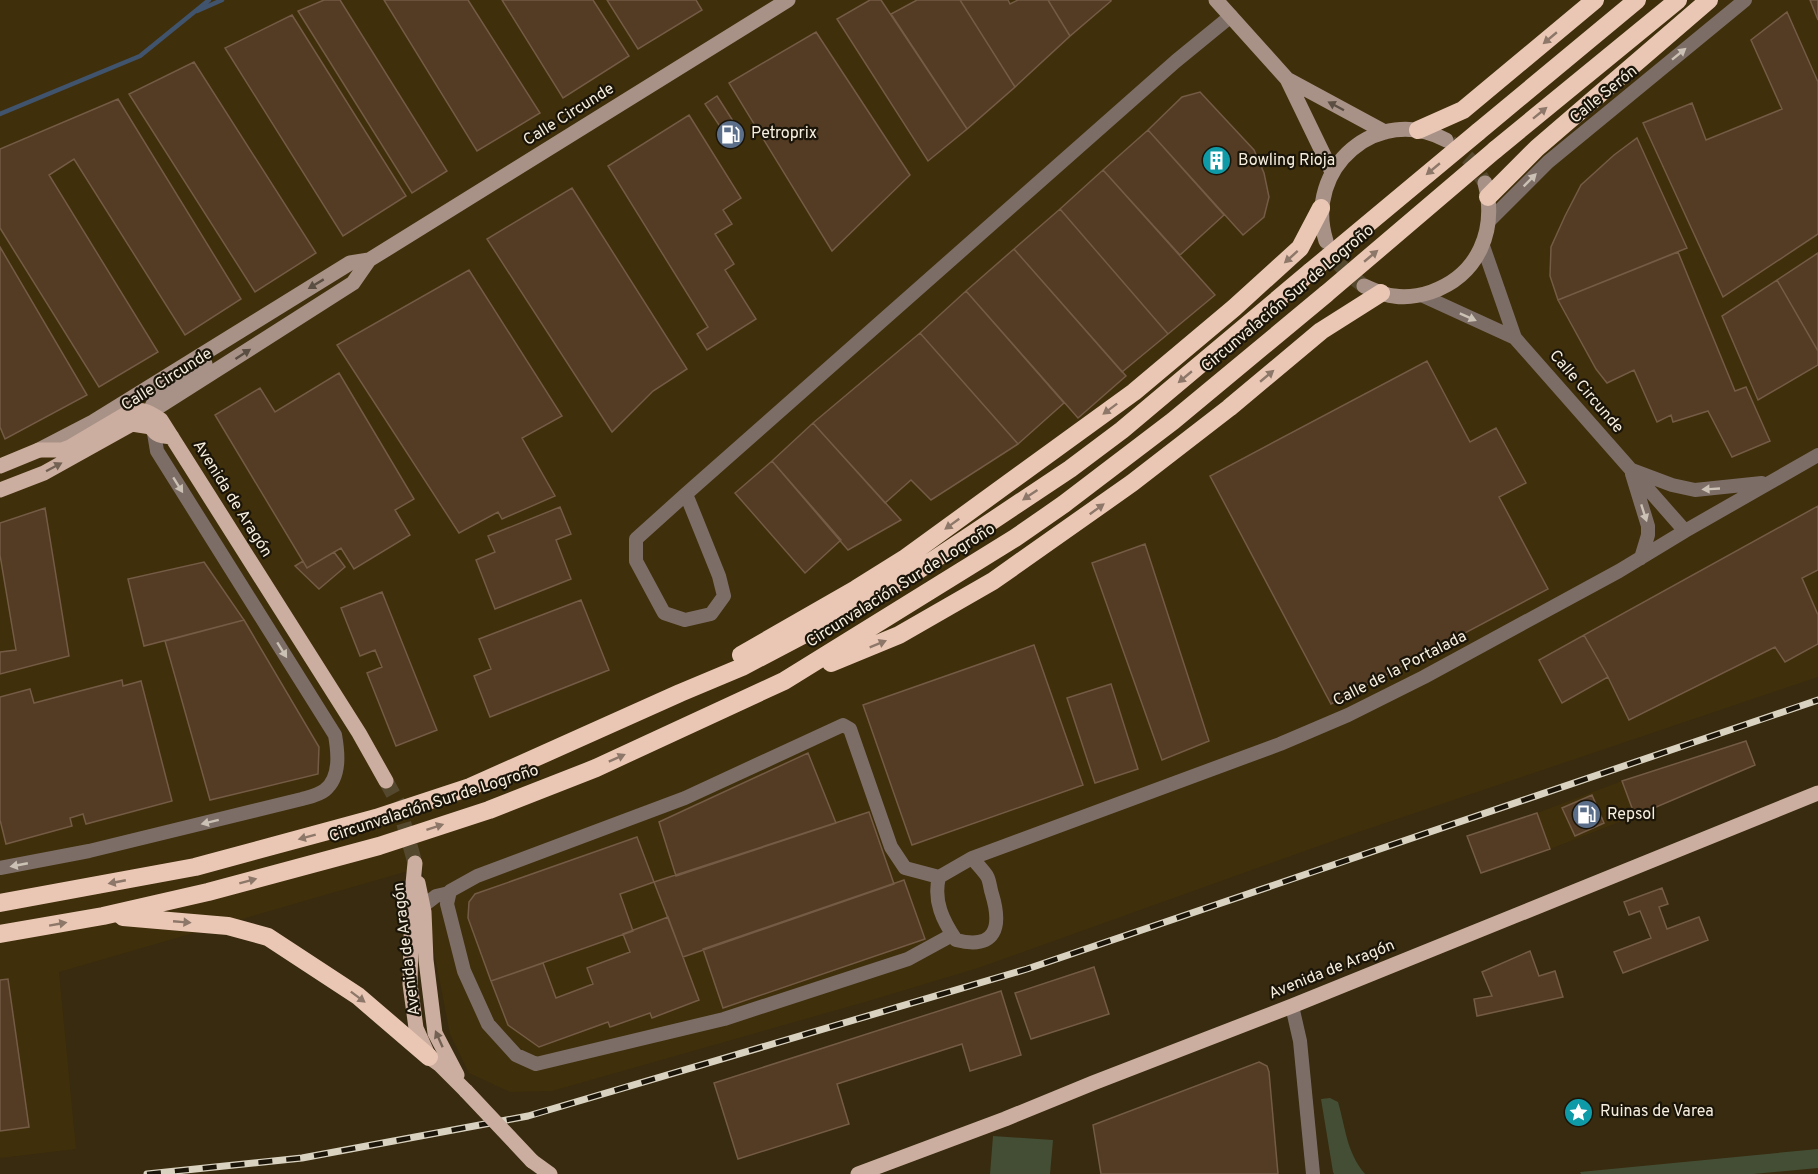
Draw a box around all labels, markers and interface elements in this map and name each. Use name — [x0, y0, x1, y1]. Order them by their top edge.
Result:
one-way arrow — [1542, 31, 1558, 44]
one-way arrow — [1671, 48, 1687, 61]
street label: Calle Serón — [1566, 62, 1642, 128]
street label: Calle Circunde — [520, 79, 618, 151]
one-way arrow — [1328, 101, 1345, 110]
one-way arrow — [1533, 107, 1548, 120]
fuel station icon: Petroprix — [714, 118, 746, 150]
place label: Petroprix — [751, 124, 817, 144]
building icon: Bowling Rioja — [1201, 145, 1233, 177]
place label: Bowling Rioja — [1238, 151, 1335, 171]
one-way arrow — [1426, 162, 1441, 175]
one-way arrow — [1523, 173, 1538, 187]
street label: Circunvalación Sur de Logroño — [1198, 221, 1378, 377]
one-way arrow — [1363, 249, 1379, 262]
one-way arrow — [1284, 250, 1299, 263]
one-way arrow — [308, 278, 324, 289]
one-way arrow — [1459, 312, 1477, 322]
street label: Calle Circunde — [118, 344, 216, 416]
street label: Calle Circunde — [1544, 346, 1628, 438]
one-way arrow — [235, 348, 251, 359]
one-way arrow — [1178, 370, 1193, 383]
one-way arrow — [1259, 370, 1274, 383]
one-way arrow — [1102, 403, 1117, 415]
street label: Avenida de Aragón — [188, 437, 276, 561]
one-way arrow — [45, 462, 62, 472]
one-way arrow — [172, 477, 183, 493]
one-way arrow — [1702, 484, 1721, 493]
one-way arrow — [1023, 489, 1039, 501]
one-way arrow — [1089, 503, 1104, 515]
one-way arrow — [1639, 504, 1649, 522]
one-way arrow — [945, 518, 961, 530]
street label: Circunvalación Sur de Logroño — [803, 519, 999, 653]
street label: Calle de la Portalada — [1330, 627, 1470, 711]
one-way arrow — [869, 639, 887, 649]
one-way arrow — [276, 642, 287, 658]
one-way arrow — [609, 754, 626, 763]
street label: Circunvalación Sur de Logroño — [327, 761, 541, 847]
fuel station icon: Repsol — [1570, 799, 1602, 831]
place label: Repsol — [1607, 805, 1655, 825]
one-way arrow — [200, 818, 219, 828]
one-way arrow — [426, 822, 444, 832]
one-way arrow — [298, 833, 316, 842]
one-way arrow — [10, 861, 29, 870]
one-way arrow — [239, 876, 257, 886]
one-way arrow — [107, 878, 126, 887]
street label: Avenida de Aragón — [389, 881, 425, 1017]
one-way arrow — [173, 917, 192, 927]
one-way arrow — [48, 919, 67, 928]
street label: Avenida de Aragón — [1266, 936, 1398, 1004]
one-way arrow — [350, 990, 365, 1002]
one-way arrow — [434, 1029, 444, 1047]
place icon: Ruinas de Varea — [1563, 1096, 1595, 1128]
place label: Ruinas de Varea — [1600, 1102, 1714, 1122]

